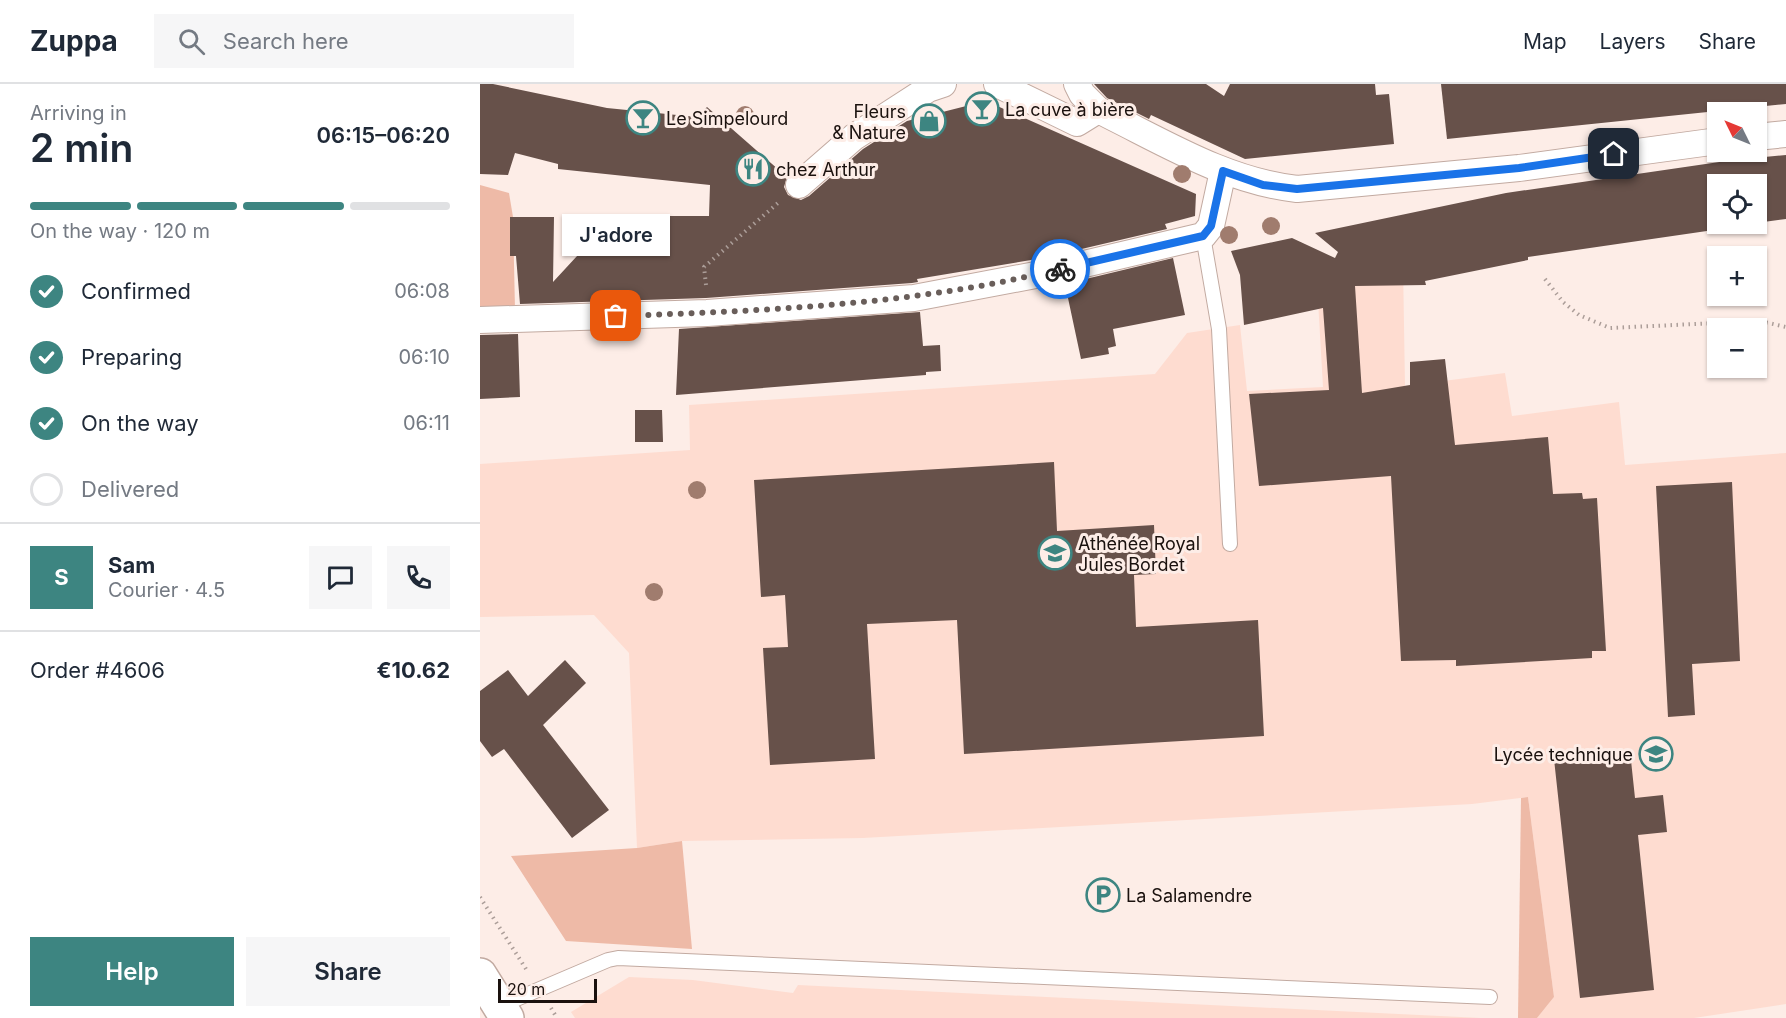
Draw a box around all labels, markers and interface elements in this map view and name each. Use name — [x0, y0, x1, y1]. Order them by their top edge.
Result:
search box — [154, 14, 574, 68]
text: Zuppa — [30, 24, 118, 58]
icon: search — [175, 25, 208, 58]
text: Search here — [223, 28, 349, 54]
text: Map — [1523, 29, 1567, 54]
text: Layers — [1600, 29, 1666, 54]
text: Share — [1699, 29, 1756, 54]
bar icon: La cuve à bière — [964, 91, 1000, 127]
place label: La cuve à bière — [1005, 99, 1135, 120]
bar icon: Le Simpelourd — [625, 100, 661, 136]
text: Arriving in — [30, 101, 127, 125]
place label: Fleurs & Nature — [832, 101, 906, 143]
north arrow — [1707, 102, 1767, 162]
map controls — [1707, 102, 1767, 378]
shop icon: Fleurs & Nature — [911, 103, 947, 139]
place label: Le Simpelourd — [666, 108, 788, 129]
text: 06:15–06:20 — [316, 122, 450, 148]
text: 2 min — [30, 124, 133, 171]
pin — [1588, 128, 1639, 179]
icon: home — [1597, 137, 1630, 170]
restaurant icon: chez Arthur — [735, 151, 771, 187]
place label: chez Arthur — [776, 159, 876, 180]
button: locate — [1707, 174, 1767, 234]
callout: J'adore — [562, 214, 670, 256]
text: On the way · 120 m — [30, 219, 210, 243]
text: J'adore — [579, 223, 653, 247]
courier — [1030, 239, 1090, 299]
button: + — [1707, 246, 1767, 306]
icon: bike — [1044, 253, 1077, 286]
icon: check — [30, 275, 63, 308]
text: Confirmed — [81, 278, 191, 304]
text: 06:08 — [394, 279, 450, 303]
pin — [590, 290, 641, 341]
icon: bag — [599, 299, 632, 332]
button: − — [1707, 318, 1767, 378]
icon: check — [30, 341, 63, 374]
text: Preparing — [81, 344, 182, 370]
text: 06:10 — [398, 345, 450, 369]
icon: check — [30, 407, 63, 440]
text: On the way — [81, 410, 199, 436]
text: 06:11 — [403, 411, 450, 435]
text: Delivered — [81, 476, 179, 502]
place label: Athénée Royal Jules Bordet — [1078, 533, 1200, 575]
school or university icon: Athénée Royal Jules Bordet — [1037, 535, 1073, 571]
button: chat — [309, 546, 372, 609]
button: phone — [387, 546, 450, 609]
text: Sam — [108, 552, 155, 578]
text: S — [54, 564, 69, 590]
text: Courier · 4.5 — [108, 578, 225, 602]
text: Order #4606 — [30, 657, 165, 683]
text: €10.62 — [376, 657, 450, 683]
school or university icon: Lycée technique — [1638, 736, 1674, 772]
place label: Lycée technique — [1494, 744, 1633, 765]
parking icon: La Salamendre — [1085, 877, 1121, 913]
place label: La Salamendre — [1126, 885, 1252, 906]
button: Help — [30, 937, 234, 1006]
button: Share — [246, 937, 450, 1006]
scale bar — [498, 976, 597, 1004]
text: 20 m — [507, 979, 545, 999]

